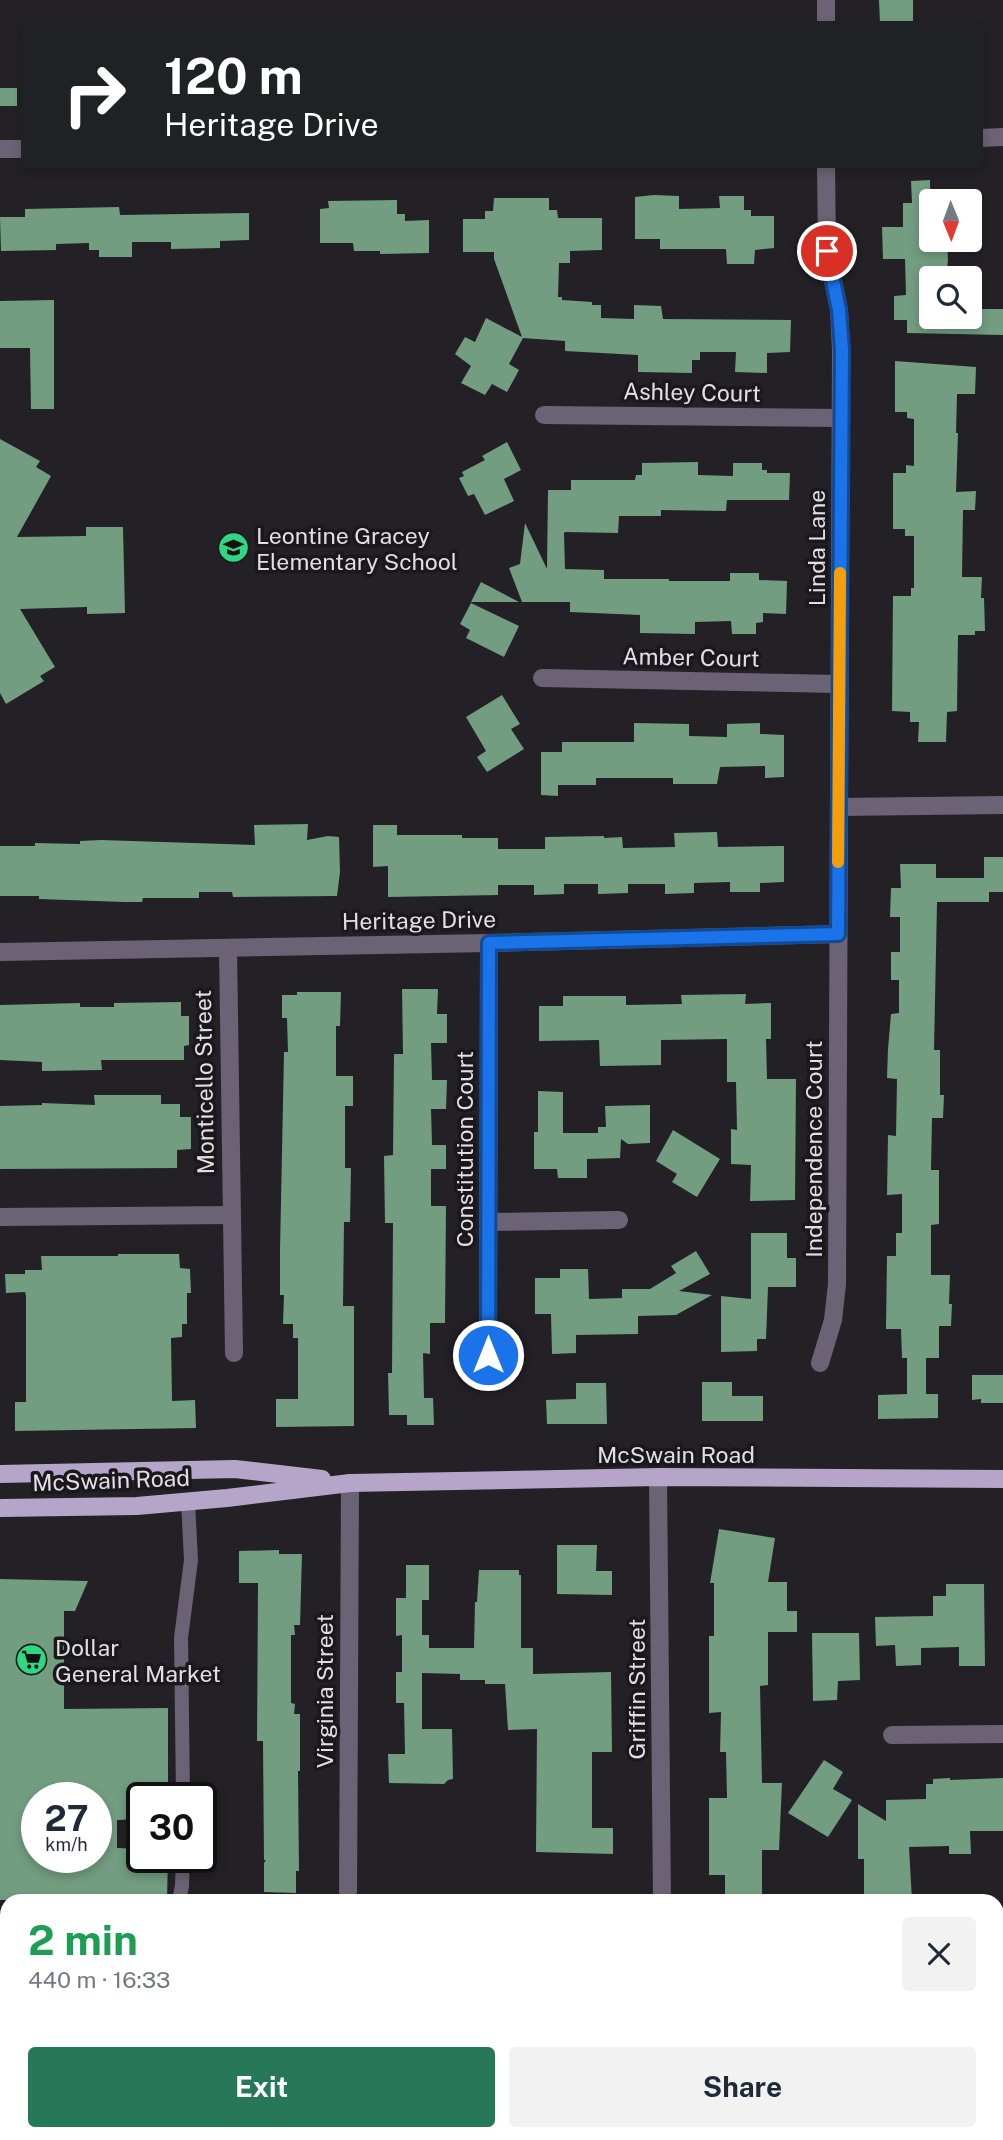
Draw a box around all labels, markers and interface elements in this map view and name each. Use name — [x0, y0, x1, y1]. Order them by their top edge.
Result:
text: 120 m — [164, 47, 303, 105]
icon: right — [49, 49, 140, 140]
text: Heritage Drive — [164, 106, 379, 143]
north arrow — [919, 189, 982, 252]
map controls — [919, 189, 982, 329]
pin — [797, 221, 857, 281]
icon: arrive — [808, 232, 846, 270]
button: search — [919, 266, 982, 329]
street label: Ashley Court — [623, 377, 761, 407]
street label: Linda Lane — [803, 490, 830, 606]
place label: Leontine Gracey Elementary School — [256, 522, 458, 575]
school or university icon: Leontine Gracey Elementary School — [216, 531, 250, 565]
street label: Amber Court — [622, 642, 760, 672]
street label: Heritage Drive — [342, 905, 496, 935]
street label: Monticello Street — [189, 989, 219, 1175]
street label: Independence Court — [800, 1040, 827, 1258]
street label: Constitution Court — [451, 1051, 478, 1247]
position arrow — [451, 1318, 525, 1392]
street label: McSwain Road — [597, 1441, 755, 1468]
street label: McSwain Road — [32, 1464, 190, 1496]
street label: Virginia Street — [311, 1614, 338, 1768]
street label: Griffin Street — [623, 1619, 650, 1759]
place label: Dollar General Market — [55, 1634, 221, 1687]
supermarket icon: Dollar General Market — [15, 1643, 49, 1677]
speed limit sign: 30 — [126, 1782, 217, 1873]
text: 27 — [44, 1798, 89, 1839]
text: km/h — [45, 1834, 88, 1855]
text: 2 min — [28, 1915, 138, 1964]
button: close — [902, 1917, 976, 1991]
text: 440 m · 16:33 — [28, 1966, 170, 1993]
button: Exit — [28, 2047, 495, 2127]
button: Share — [509, 2047, 976, 2127]

